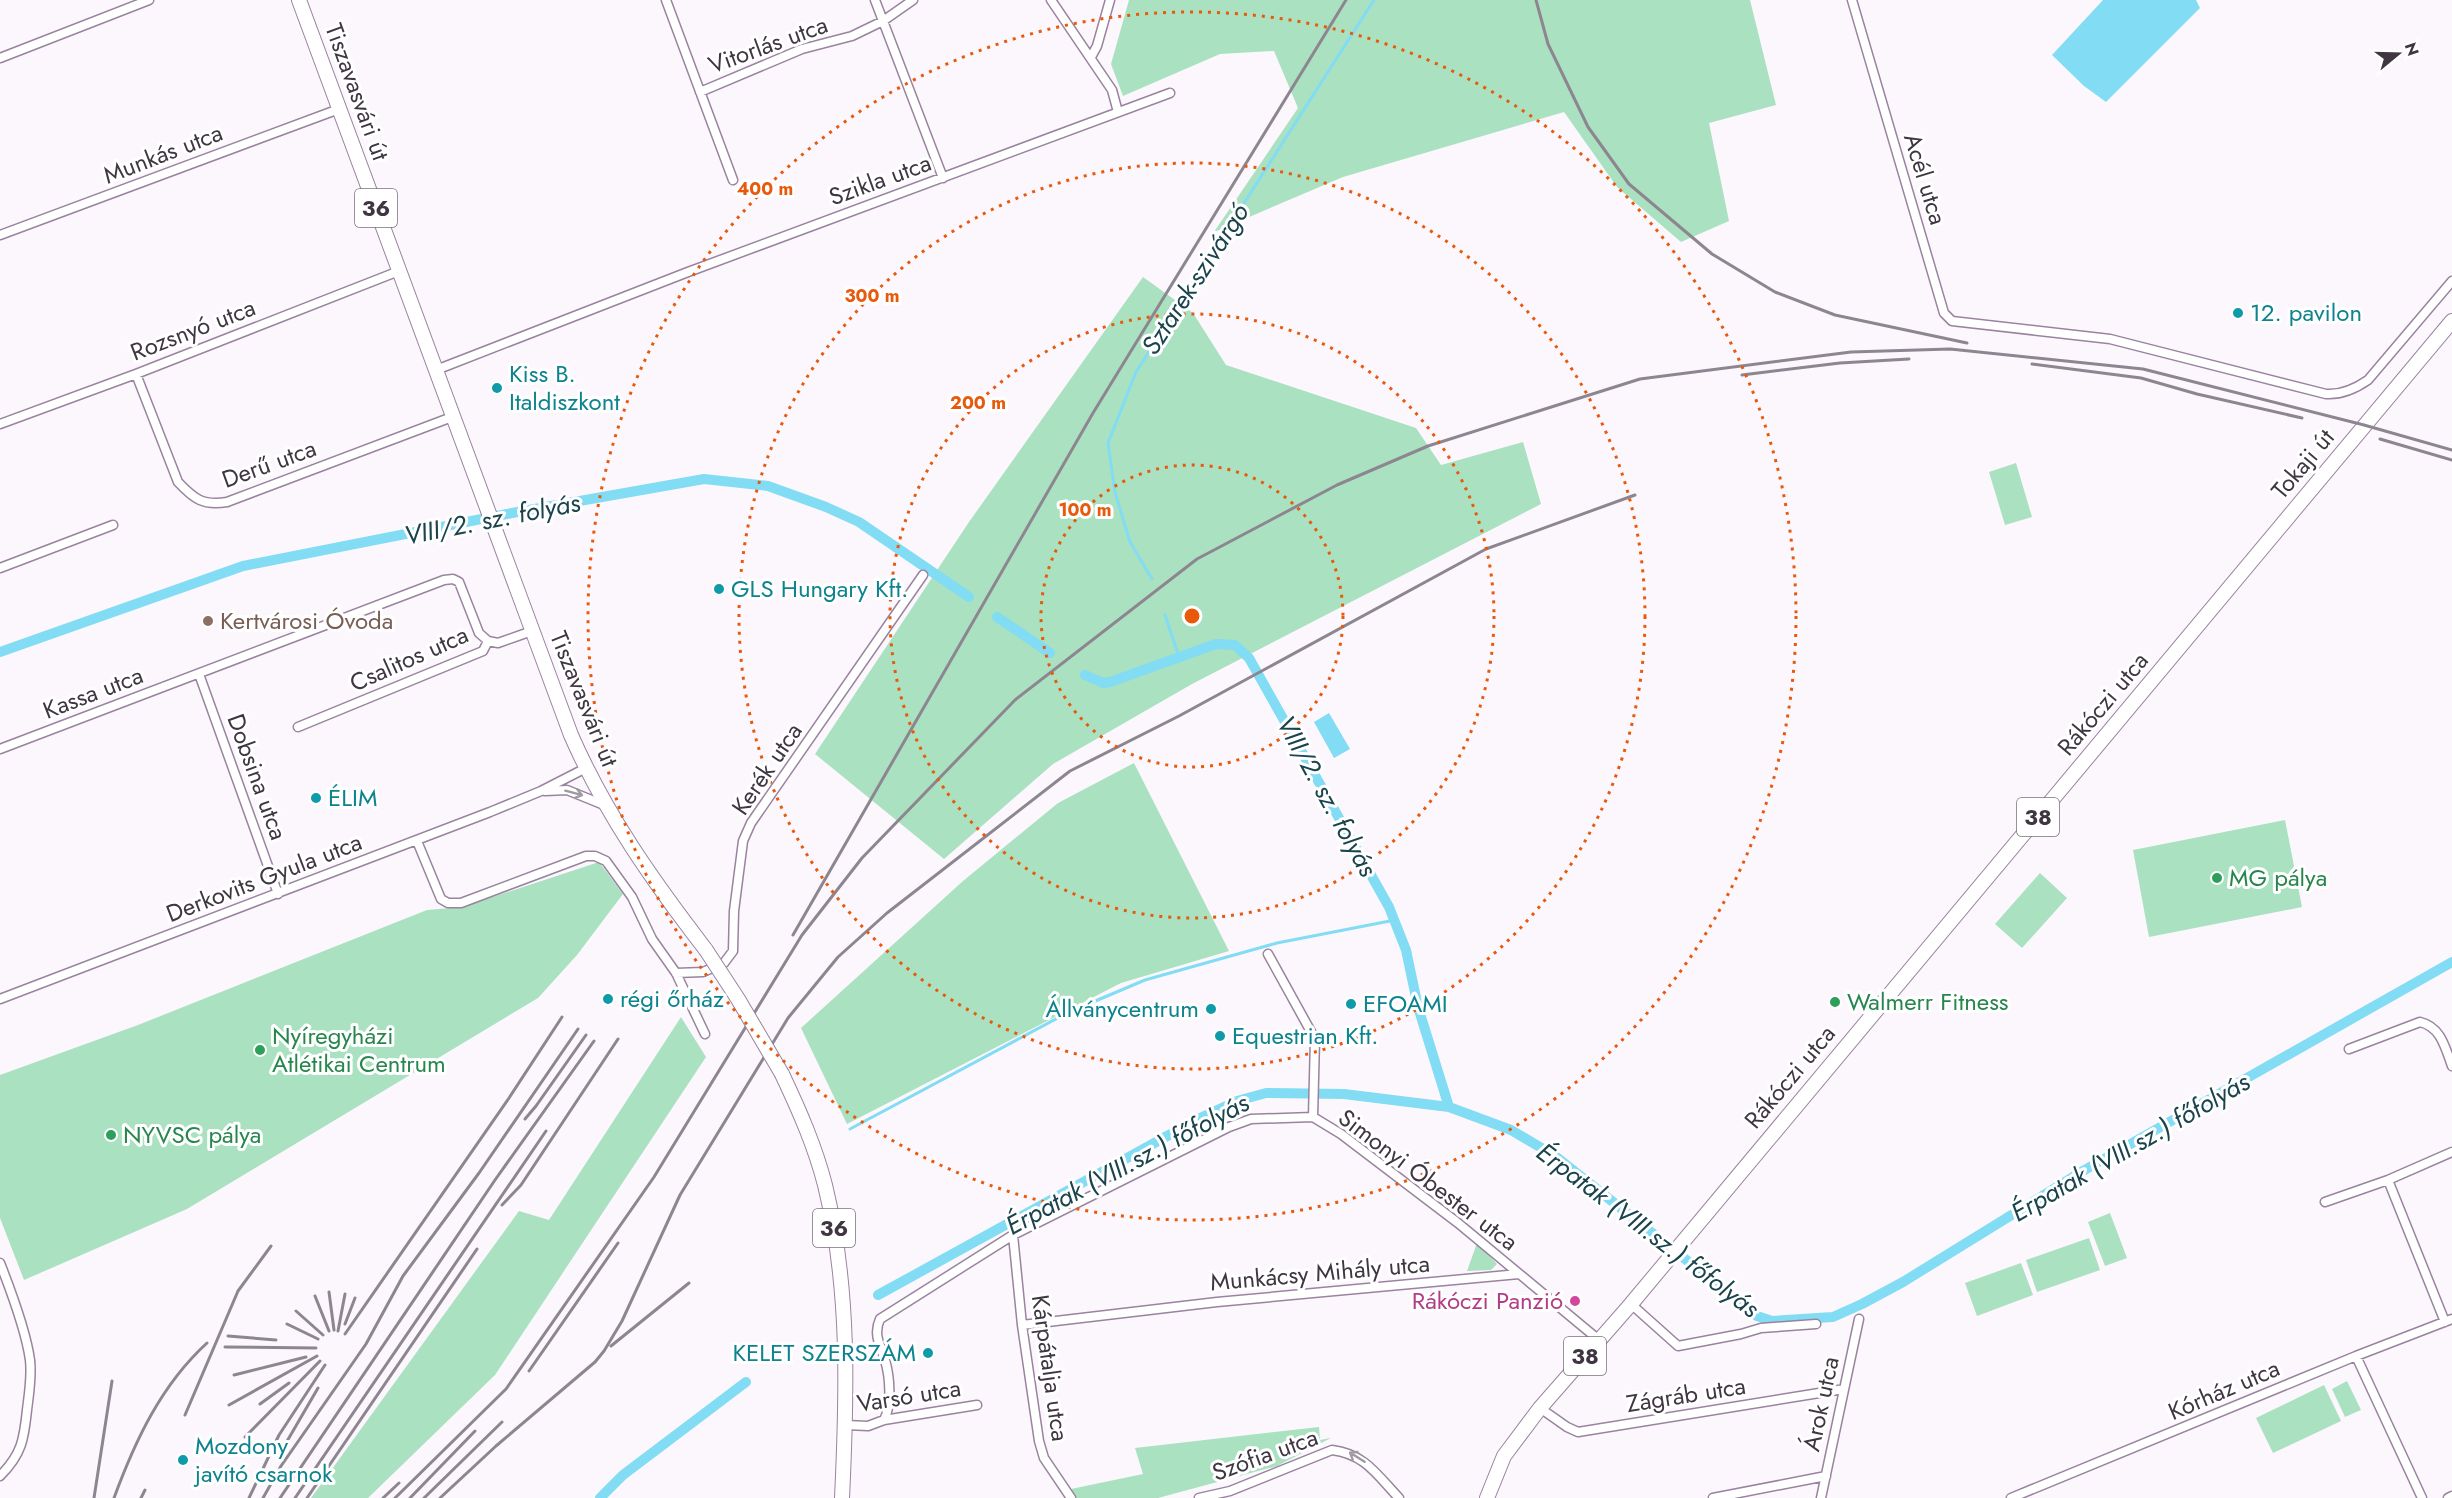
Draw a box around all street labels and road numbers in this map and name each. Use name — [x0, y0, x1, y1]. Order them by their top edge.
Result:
street label: Vitorlás utca — [703, 7, 832, 82]
street label: Tiszavasvári út — [316, 18, 399, 165]
street label: Munkás utca — [98, 115, 227, 192]
street label: Acél utca — [1895, 129, 1956, 229]
street label: Szikla utca — [824, 145, 936, 214]
road number: 36 — [355, 189, 397, 227]
street label: Rozsnyó utca — [125, 290, 260, 369]
street label: Tokaji út — [2263, 421, 2342, 506]
street label: Derű utca — [217, 430, 321, 497]
street label: Csalitos utca — [344, 617, 474, 700]
street label: Tiszavasvári út — [541, 626, 628, 772]
street label: Rákóczi utca — [2049, 644, 2156, 763]
street label: Kassa utca — [38, 657, 148, 728]
street label: Dobsina utca — [218, 709, 296, 845]
street label: Kerék utca — [723, 716, 810, 822]
road number: 38 — [2017, 798, 2059, 836]
street label: Derkovits Gyula utca — [161, 824, 367, 931]
street label: Rákóczi utca — [1736, 1017, 1843, 1136]
street label: Simonyi Óbester utca — [1331, 1100, 1526, 1259]
road number: 36 — [813, 1209, 855, 1247]
street label: Munkácsy Mihály utca — [1209, 1245, 1431, 1300]
street label: Kárpátalja utca — [1023, 1292, 1078, 1443]
road number: 38 — [1564, 1337, 1606, 1375]
street label: Kórház utca — [2163, 1350, 2285, 1429]
street label: Árok utca — [1793, 1353, 1848, 1454]
street label: Zágráb utca — [1624, 1368, 1748, 1421]
street label: Varsó utca — [855, 1370, 963, 1421]
street label: Szófia utca — [1207, 1419, 1323, 1490]

